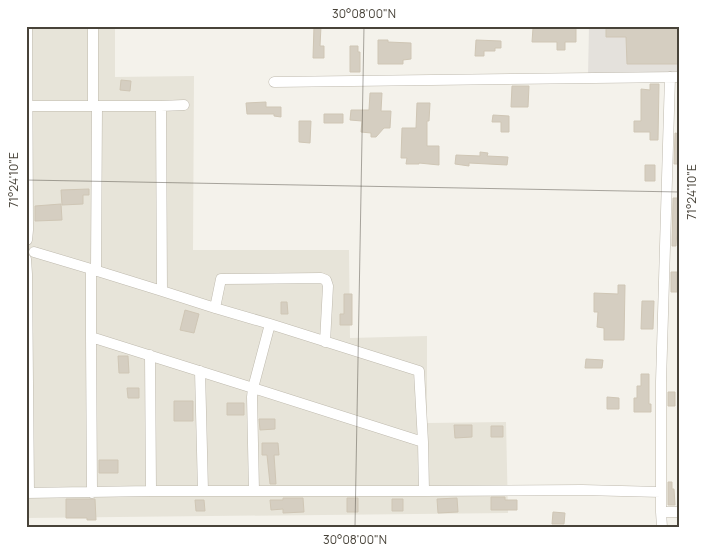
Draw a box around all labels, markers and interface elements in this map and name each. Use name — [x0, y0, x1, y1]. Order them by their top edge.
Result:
text: 30°08'00"N — [332, 5, 396, 22]
text: 71°24'10"E — [5, 152, 22, 208]
text: 71°24'10"E — [683, 164, 700, 220]
text: 30°08'00"N — [323, 531, 387, 548]

